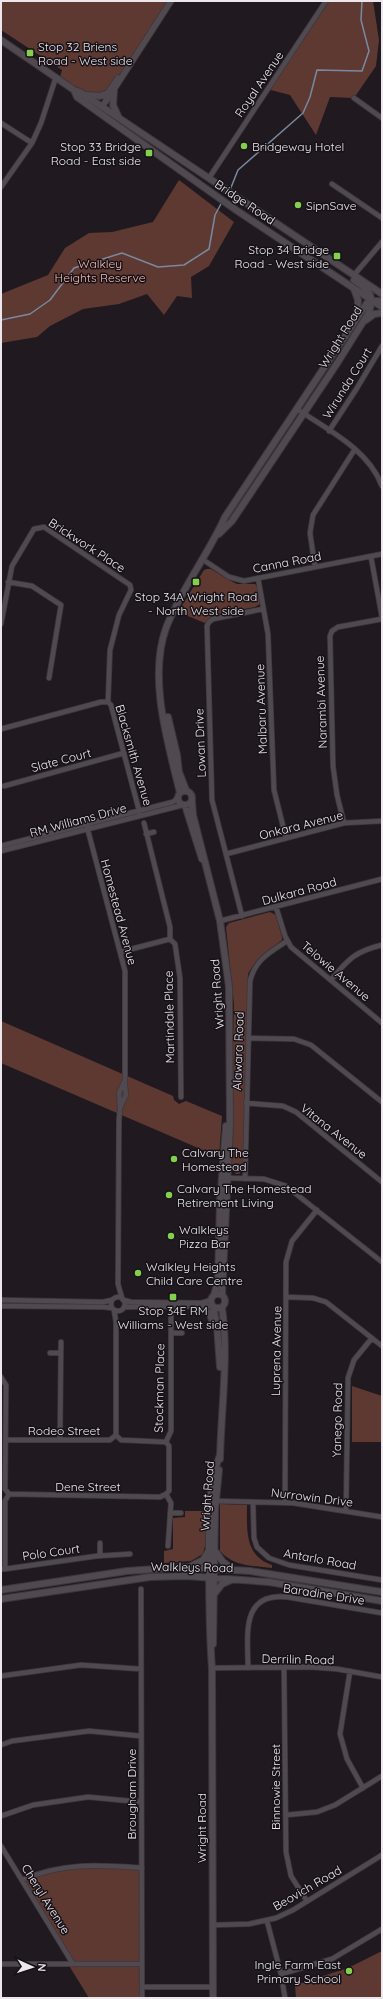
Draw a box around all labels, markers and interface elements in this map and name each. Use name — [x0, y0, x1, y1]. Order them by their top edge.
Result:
place label: Stop 32 Briens Road - West side — [38, 39, 133, 68]
marker: Stop 32 Briens Road - West side — [25, 48, 35, 58]
street label: Royal Avenue — [231, 48, 287, 120]
place label: Stop 33 Bridge Road - East side — [51, 139, 141, 168]
place label: Bridgeway Hotel — [252, 139, 344, 154]
marker: Bridgeway Hotel — [239, 141, 249, 151]
marker: Stop 33 Bridge Road - East side — [144, 148, 154, 158]
street label: Bridge Road — [212, 176, 278, 228]
place label: SipnSave — [306, 198, 357, 213]
marker: SipnSave — [293, 200, 303, 210]
place label: Stop 34 Bridge Road - West side — [235, 242, 329, 271]
marker: Stop 34 Bridge Road - West side — [332, 251, 342, 261]
park label: Walkley Heights Reserve — [55, 256, 146, 285]
street label: Wright Road — [315, 303, 365, 371]
street label: Wirunda Court — [319, 345, 375, 421]
street label: Brickwork Place — [46, 515, 128, 575]
street label: Canna Road — [252, 548, 322, 576]
marker: Stop 34A Wright Road - North West side — [191, 577, 201, 587]
place label: Stop 34A Wright Road - North West side — [135, 589, 257, 618]
street label: Narambi Avenue — [312, 655, 330, 749]
street label: Malbaru Avenue — [252, 663, 270, 754]
street label: Blacksmith Avenue — [112, 703, 156, 808]
street label: Lowan Drive — [191, 708, 209, 778]
street label: Slate Court — [29, 745, 93, 775]
street label: RM Williams Drive — [28, 800, 128, 840]
street label: Onkara Avenue — [258, 807, 345, 843]
street label: Homestead Avenue — [98, 857, 140, 967]
street label: Dulkara Road — [260, 874, 338, 908]
street label: Telowie Avenue — [299, 938, 374, 1004]
street label: Wright Road — [207, 958, 227, 1030]
street label: Martindale Place — [161, 970, 177, 1064]
street label: Alawara Road — [229, 1011, 247, 1091]
street label: Vitana Avenue — [298, 1100, 370, 1162]
place label: Calvary The Homestead — [182, 1145, 249, 1174]
marker: Calvary The Homestead — [169, 1154, 179, 1164]
place label: Calvary The Homestead Retirement Living — [177, 1181, 312, 1210]
marker: Calvary The Homestead Retirement Living — [164, 1190, 174, 1200]
place label: Walkleys Pizza Bar — [179, 1222, 231, 1251]
marker: Walkleys Pizza Bar — [166, 1231, 176, 1241]
place label: Walkley Heights Child Care Centre — [146, 1259, 243, 1288]
marker: Walkley Heights Child Care Centre — [133, 1268, 143, 1278]
marker: Stop 34E RM Williams - West side — [168, 1292, 178, 1302]
place label: Stop 34E RM Williams - West side — [118, 1303, 229, 1332]
street label: Luprena Avenue — [268, 1306, 284, 1396]
street label: Stockman Place — [151, 1343, 167, 1433]
street label: Yanego Road — [329, 1382, 345, 1458]
street label: Rodeo Street — [28, 1423, 100, 1438]
street label: Wright Road — [197, 1460, 217, 1532]
street label: Dene Street — [55, 1479, 121, 1494]
street label: Nurrowin Drive — [270, 1485, 354, 1509]
street label: Polo Court — [21, 1541, 81, 1563]
street label: Antarlo Road — [282, 1545, 358, 1573]
street label: Walkleys Road — [151, 1559, 233, 1575]
street label: Baradine Drive — [282, 1580, 366, 1608]
street label: Derrilin Road — [262, 1651, 334, 1667]
street label: Binnowie Street — [268, 1744, 283, 1830]
street label: Brougham Drive — [124, 1748, 139, 1839]
street label: Wright Road — [194, 1793, 209, 1863]
street label: Cheryl Avenue — [18, 1861, 74, 1937]
street label: Beovich Road — [270, 1862, 344, 1914]
north arrow — [12, 1947, 52, 1987]
place label: Ingle Farm East Primary School — [254, 1957, 341, 1986]
text: N — [35, 1963, 49, 1972]
marker: Ingle Farm East Primary School — [344, 1966, 354, 1976]

